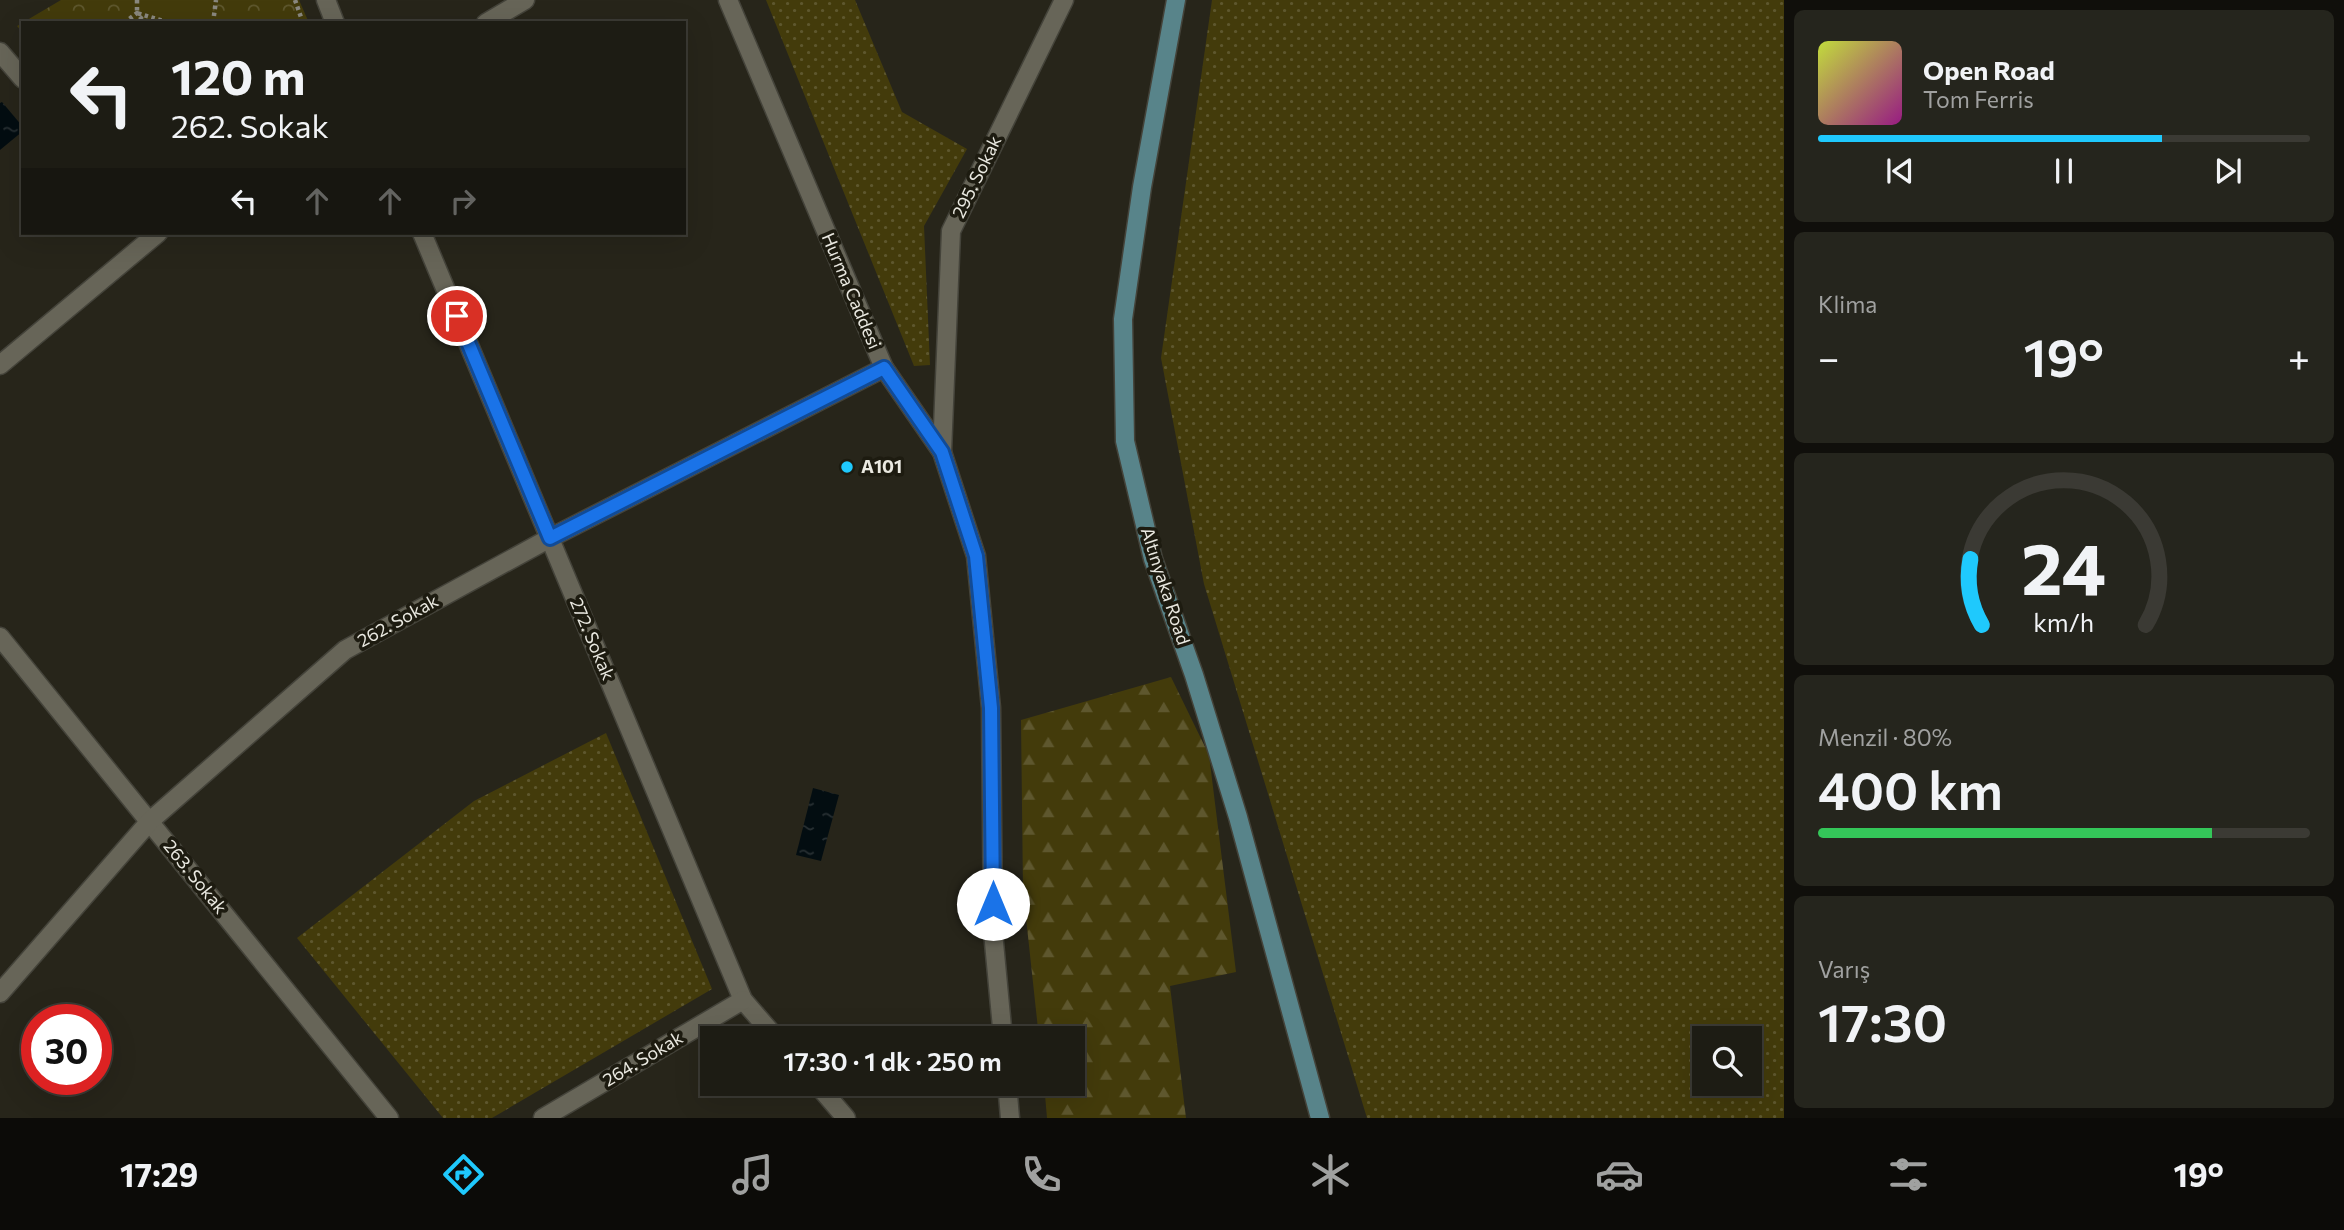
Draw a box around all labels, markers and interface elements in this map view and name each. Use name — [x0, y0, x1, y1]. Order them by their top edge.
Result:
text: 120 m — [171, 45, 305, 105]
icon: left — [56, 49, 147, 140]
text: Open Road — [1923, 54, 2055, 85]
text: Tom Ferris — [1923, 85, 2034, 113]
text: 262. Sokak — [171, 105, 329, 145]
street label: 295. Sokak — [947, 132, 1006, 221]
icon: previous — [1881, 152, 1919, 190]
icon: pause — [2045, 152, 2083, 190]
icon: next — [2209, 152, 2247, 190]
icon: left — [225, 182, 263, 220]
icon: ahead — [298, 182, 336, 220]
icon: ahead — [371, 182, 409, 220]
icon: right — [444, 182, 482, 220]
street label: Hurma Caddesi — [818, 229, 886, 352]
pin — [427, 286, 487, 346]
text: Klima — [1818, 290, 1877, 318]
icon: arrive — [438, 297, 476, 335]
text: 19° — [2023, 324, 2104, 388]
text: − — [1818, 333, 1840, 380]
text: + — [2288, 333, 2310, 380]
place label: A101 — [861, 455, 902, 477]
marker: A101 — [839, 459, 855, 475]
text: 24 — [2021, 521, 2107, 610]
street label: Altınyaka Road — [1137, 524, 1195, 647]
street label: 262. Sokak — [353, 589, 442, 651]
street label: 272. Sokak — [566, 594, 620, 683]
text: km/h — [2034, 607, 2094, 637]
text: Menzil · 80% — [1818, 723, 1952, 751]
text: 400 km — [1818, 757, 2003, 821]
street label: 263. Sokak — [159, 835, 232, 918]
position arrow — [956, 867, 1030, 941]
text: Varış — [1818, 955, 1870, 983]
text: 17:30 — [1818, 989, 1947, 1053]
speed limit sign: 30 — [21, 1004, 112, 1095]
street label: 264. Sokak — [598, 1026, 687, 1091]
map controls — [1692, 1026, 1762, 1096]
button: search — [1692, 1026, 1762, 1096]
text: 17:30 · 1 dk · 250 m — [783, 1045, 1002, 1076]
icon: directions — [439, 1150, 488, 1199]
icon: music — [728, 1150, 777, 1199]
icon: phone — [1017, 1150, 1066, 1199]
icon: climate — [1306, 1150, 1355, 1199]
icon: car — [1595, 1150, 1644, 1199]
icon: filters — [1884, 1150, 1933, 1199]
text: 17:29 — [120, 1154, 198, 1194]
text: 19° — [2174, 1154, 2224, 1194]

